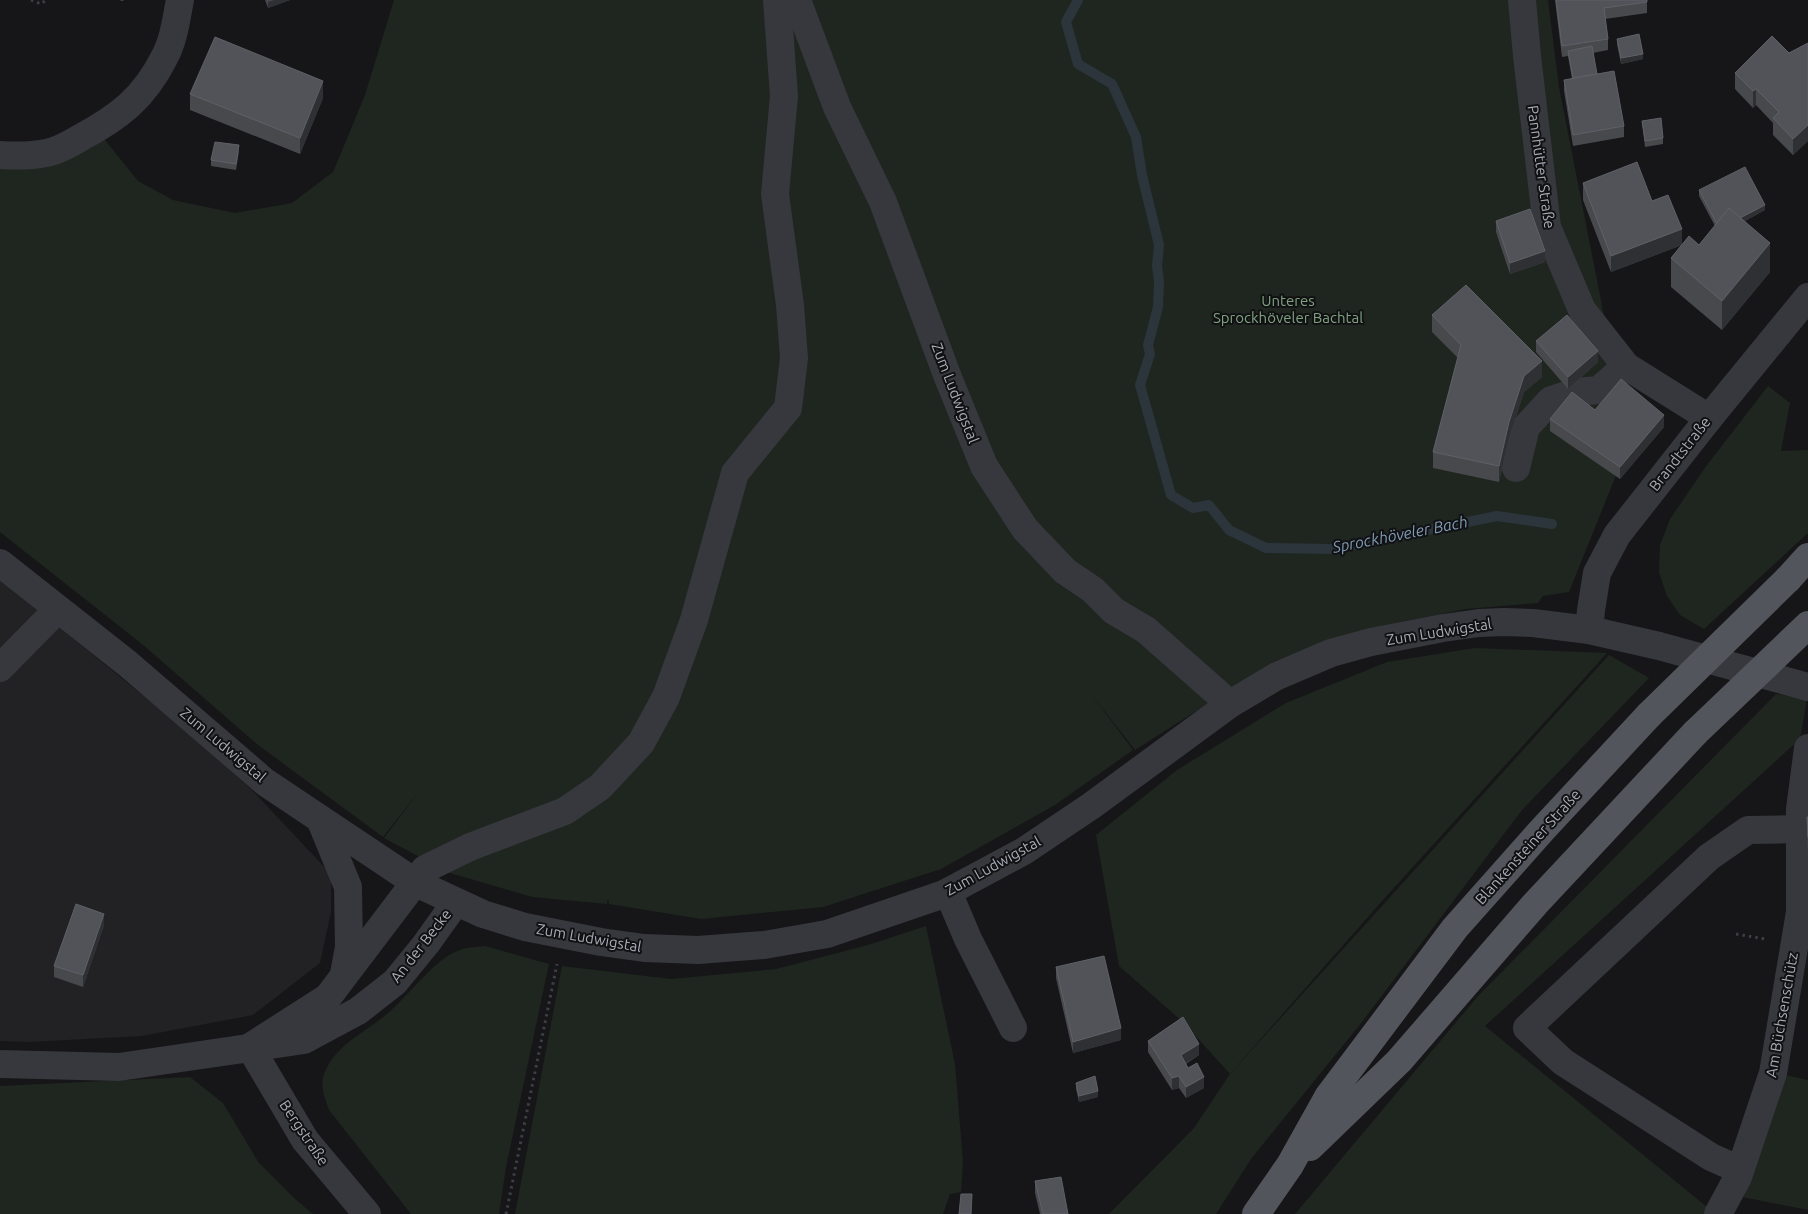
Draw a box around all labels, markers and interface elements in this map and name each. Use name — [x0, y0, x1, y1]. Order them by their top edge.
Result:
street label: Pannhütter Straße — [1524, 104, 1559, 230]
park label: Unteres Sprockhöveler Bachtal — [1213, 292, 1363, 326]
street label: Zum Ludwigstal — [928, 340, 982, 446]
street label: Brandtstraße — [1645, 413, 1714, 494]
water label: Sprockhöveler Bach — [1330, 512, 1469, 556]
street label: Zum Ludwigstal — [1385, 615, 1493, 648]
street label: Zum Ludwigstal — [177, 704, 270, 785]
street label: Blankensteiner Straße — [1472, 786, 1584, 908]
street label: Zum Ludwigstal — [942, 832, 1043, 899]
street label: An der Becke — [387, 906, 454, 986]
street label: Zum Ludwigstal — [535, 920, 643, 955]
street label: Am Büchsenschütz — [1762, 951, 1801, 1079]
street label: Bergstraße — [276, 1097, 332, 1169]

